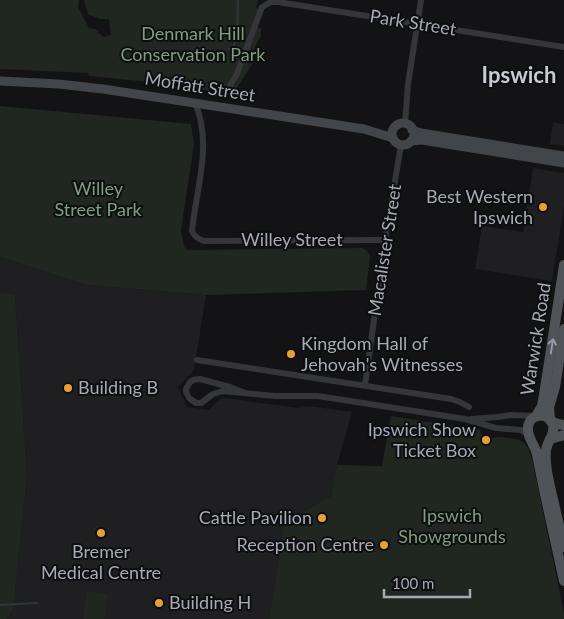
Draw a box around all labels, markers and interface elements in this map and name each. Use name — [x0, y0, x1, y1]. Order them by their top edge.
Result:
street label: Park Street — [368, 4, 458, 40]
park label: Denmark Hill Conservation Park — [121, 22, 266, 65]
district label: Ipswich — [482, 61, 556, 88]
street label: Moffatt Street — [143, 66, 257, 106]
park label: Willey Street Park — [54, 177, 142, 220]
street label: Macalister Street — [363, 182, 405, 317]
place label: Best Western Ipswich — [426, 185, 533, 228]
marker: Best Western Ipswich — [537, 201, 549, 213]
street label: Willey Street — [241, 228, 343, 250]
street label: Warwick Road — [515, 281, 555, 397]
place label: Kingdom Hall of Jehovah's Witnesses — [301, 332, 463, 375]
one-way arrow — [547, 339, 557, 355]
marker: Kingdom Hall of Jehovah's Witnesses — [285, 348, 297, 360]
place label: Building B — [78, 376, 158, 398]
marker: Building B — [62, 382, 74, 394]
place label: Ipswich Show Ticket Box — [368, 418, 476, 461]
marker: Ipswich Show Ticket Box — [480, 434, 492, 446]
park label: Ipswich Showgrounds — [398, 504, 506, 547]
place label: Cattle Pavilion — [199, 506, 312, 528]
marker: Cattle Pavilion — [316, 512, 328, 524]
marker: Bremer Medical Centre — [95, 527, 107, 539]
place label: Reception Centre — [237, 533, 374, 555]
marker: Reception Centre — [378, 539, 390, 551]
place label: Bremer Medical Centre — [41, 540, 161, 583]
scale bar — [384, 566, 470, 598]
text: 100 m — [392, 574, 434, 592]
place label: Building H — [169, 591, 251, 613]
marker: Building H — [153, 597, 165, 609]

